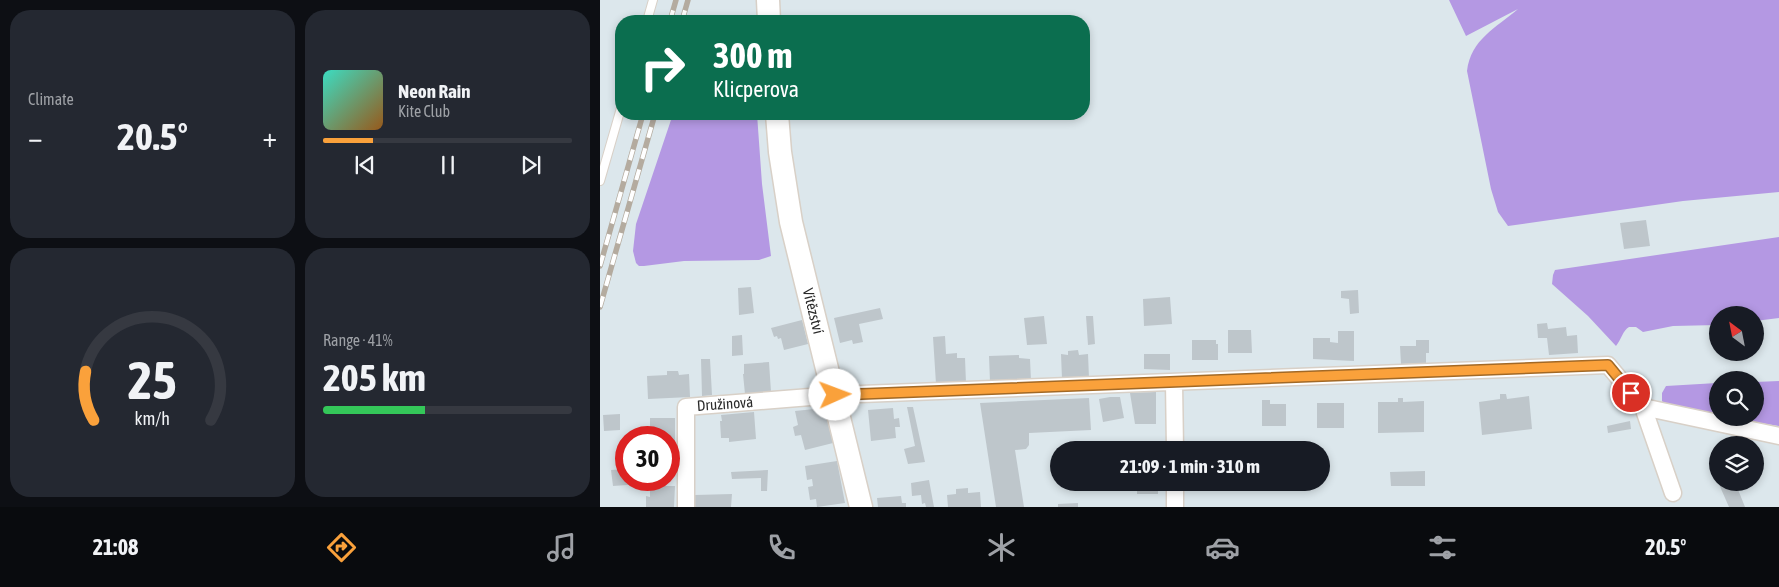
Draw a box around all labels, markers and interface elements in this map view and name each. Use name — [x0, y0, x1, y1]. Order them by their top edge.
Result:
icon: right — [630, 35, 695, 100]
text: 300 m — [713, 35, 792, 75]
text: Klicperova — [713, 76, 799, 102]
text: Neon Rain — [398, 80, 470, 102]
text: Climate — [28, 90, 74, 108]
text: Kite Club — [398, 102, 450, 120]
text: 20.5° — [117, 115, 188, 158]
text: − — [28, 121, 43, 153]
text: + — [262, 121, 277, 153]
icon: previous — [351, 151, 379, 179]
icon: pause — [434, 151, 462, 179]
icon: next — [517, 151, 545, 179]
street label: Vítězství — [800, 286, 827, 336]
north arrow — [1709, 306, 1764, 361]
map controls — [1709, 306, 1764, 491]
text: Range · 41% — [323, 331, 393, 349]
text: 25 — [128, 350, 177, 410]
text: 205 km — [323, 356, 426, 399]
position arrow — [808, 368, 860, 420]
button: search — [1709, 371, 1764, 426]
pin — [1610, 372, 1652, 414]
icon: arrive — [1617, 379, 1645, 407]
street label: Družinová — [696, 393, 754, 414]
text: km/h — [135, 408, 170, 429]
speed limit sign: 30 — [615, 426, 680, 491]
button: layers — [1709, 436, 1764, 491]
text: 21:09 · 1 min · 310 m — [1120, 455, 1260, 477]
icon: directions — [324, 530, 359, 565]
icon: music — [544, 530, 579, 565]
icon: phone — [764, 530, 799, 565]
icon: climate — [984, 530, 1019, 565]
icon: car — [1205, 530, 1240, 565]
icon: filters — [1425, 530, 1460, 565]
text: 21:08 — [93, 534, 138, 560]
text: 20.5° — [1645, 534, 1686, 560]

